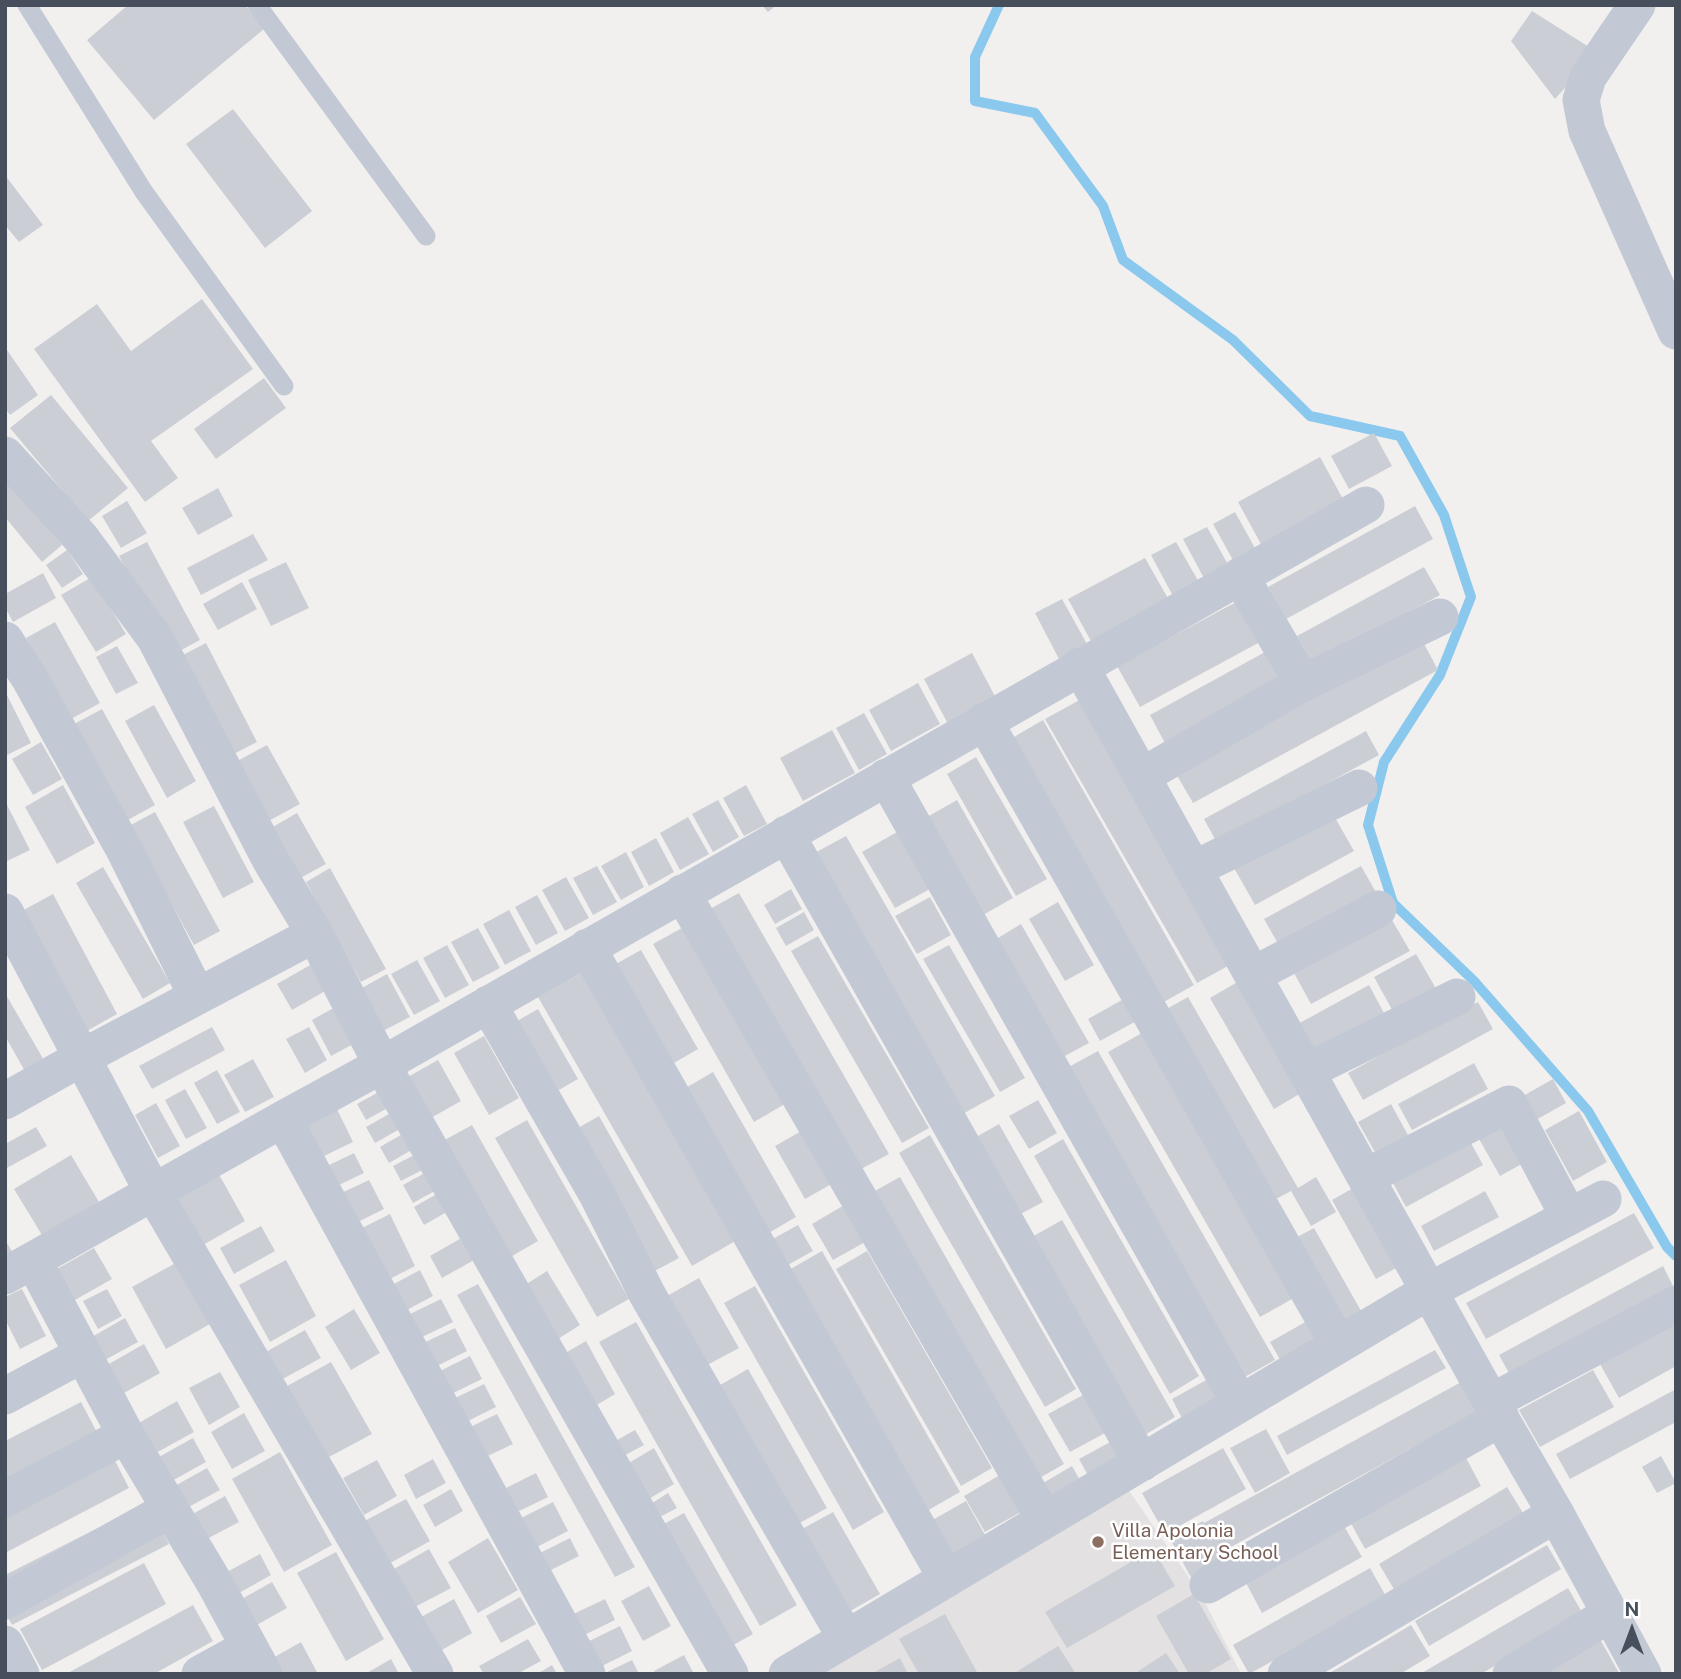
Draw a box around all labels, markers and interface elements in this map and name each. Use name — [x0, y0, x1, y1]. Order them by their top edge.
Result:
place label: Villa Apolonia Elementary School — [1112, 1520, 1279, 1564]
marker: Villa Apolonia Elementary School — [1090, 1534, 1106, 1550]
north arrow — [1597, 1595, 1667, 1665]
text: N — [1625, 1598, 1639, 1620]

